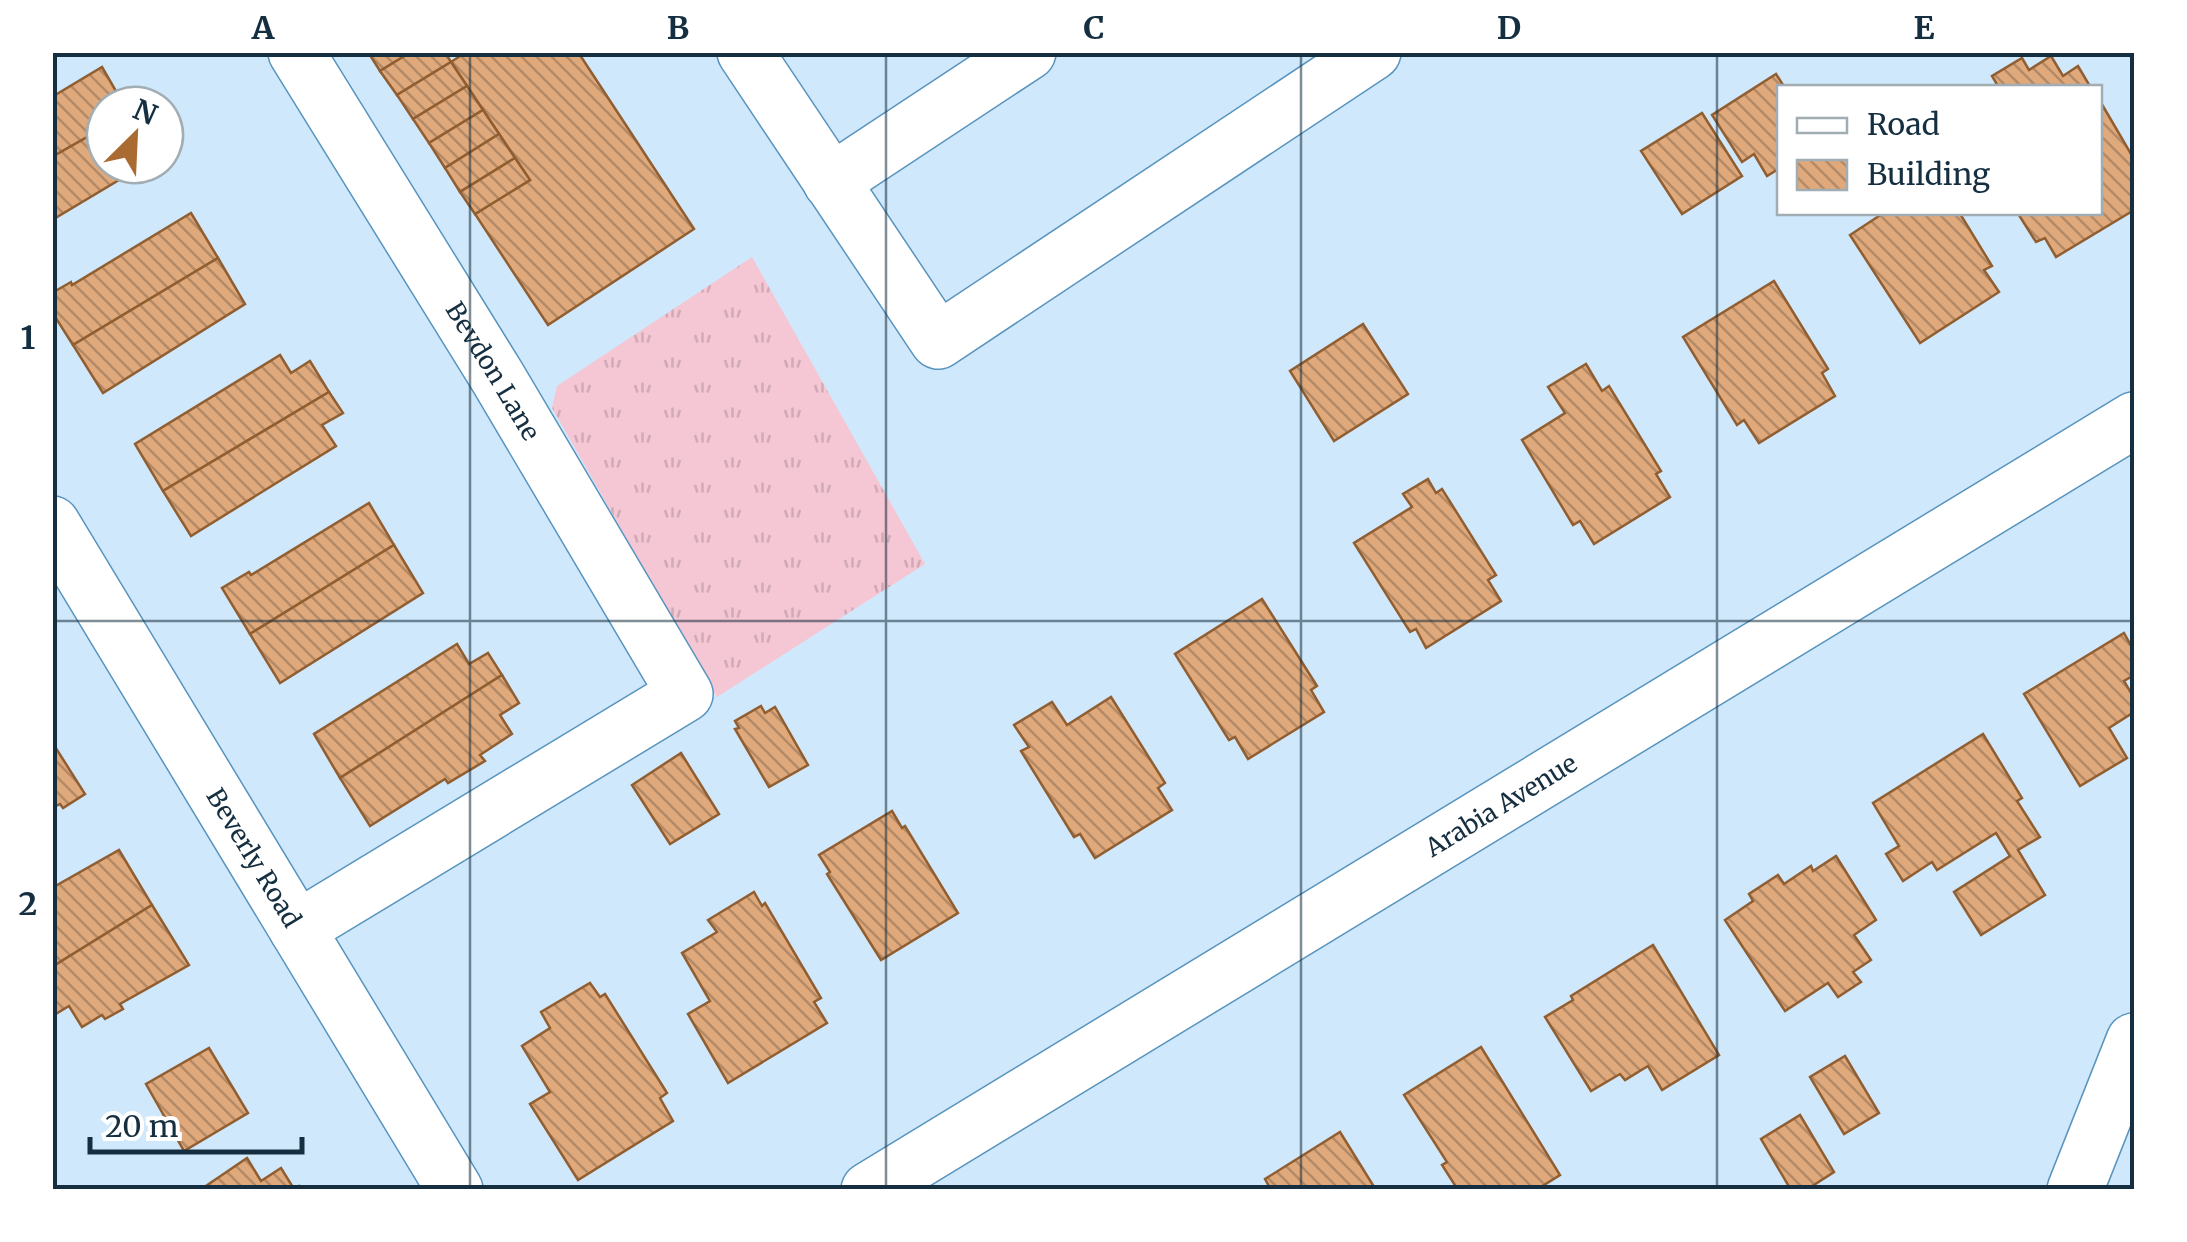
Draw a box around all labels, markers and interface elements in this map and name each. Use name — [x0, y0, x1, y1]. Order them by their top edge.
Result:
text: A — [251, 8, 276, 48]
text: B — [667, 8, 689, 48]
text: C — [1083, 8, 1105, 48]
text: D — [1497, 8, 1521, 48]
text: E — [1914, 8, 1935, 48]
north arrow — [85, 85, 185, 185]
legend — [1777, 85, 2102, 215]
text: N — [128, 91, 163, 133]
text: Road — [1867, 105, 1940, 143]
text: Building — [1867, 155, 1990, 193]
street label: Bevdon Lane — [439, 296, 547, 446]
text: 1 — [21, 318, 36, 358]
street label: Arabia Avenue — [1418, 747, 1583, 864]
street label: Beverly Road — [200, 782, 308, 933]
text: 2 — [19, 884, 37, 924]
scale bar — [90, 1092, 302, 1154]
text: 20 m — [105, 1107, 179, 1145]

